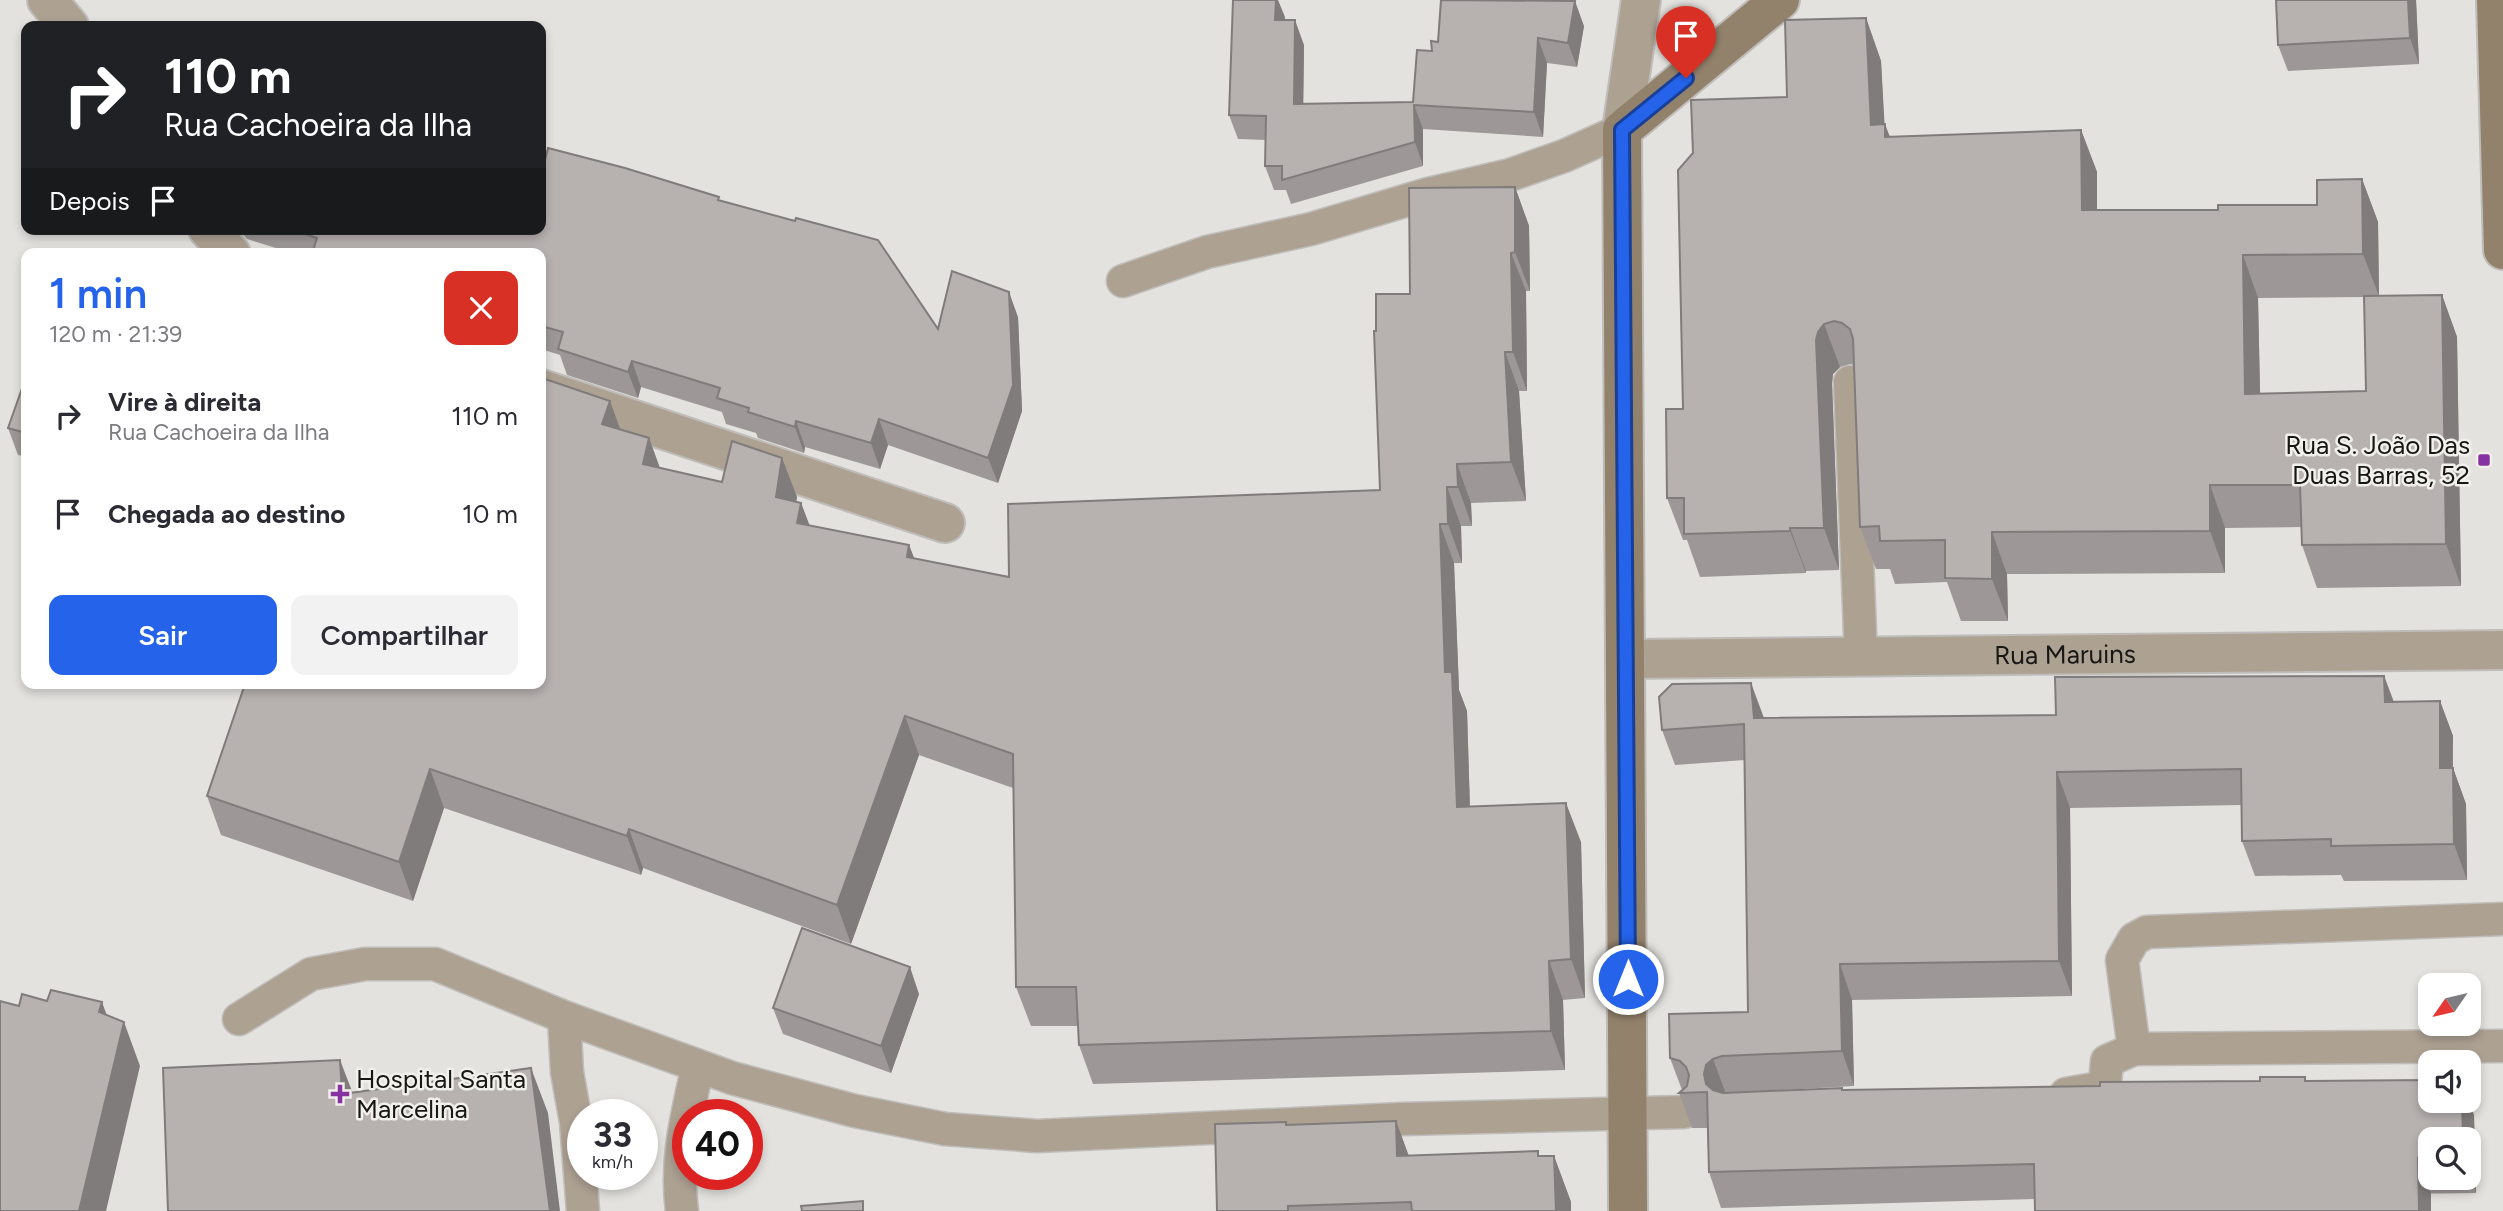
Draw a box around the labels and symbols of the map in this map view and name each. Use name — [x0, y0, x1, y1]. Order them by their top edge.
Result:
pin — [1656, 6, 1716, 78]
place label: Rua S. João Das Duas Barras, 52 — [2285, 429, 2470, 491]
marker: Rua S. João Das Duas Barras, 52 — [2476, 452, 2492, 468]
street label: Rua Maruins — [1994, 638, 2136, 671]
position arrow — [1591, 942, 1665, 1016]
north arrow — [2418, 973, 2482, 1036]
place label: Hospital Santa Marcelina — [356, 1063, 526, 1125]
marker: Hospital Santa Marcelina — [330, 1084, 350, 1104]
speed limit sign: 40 — [672, 1099, 763, 1190]

